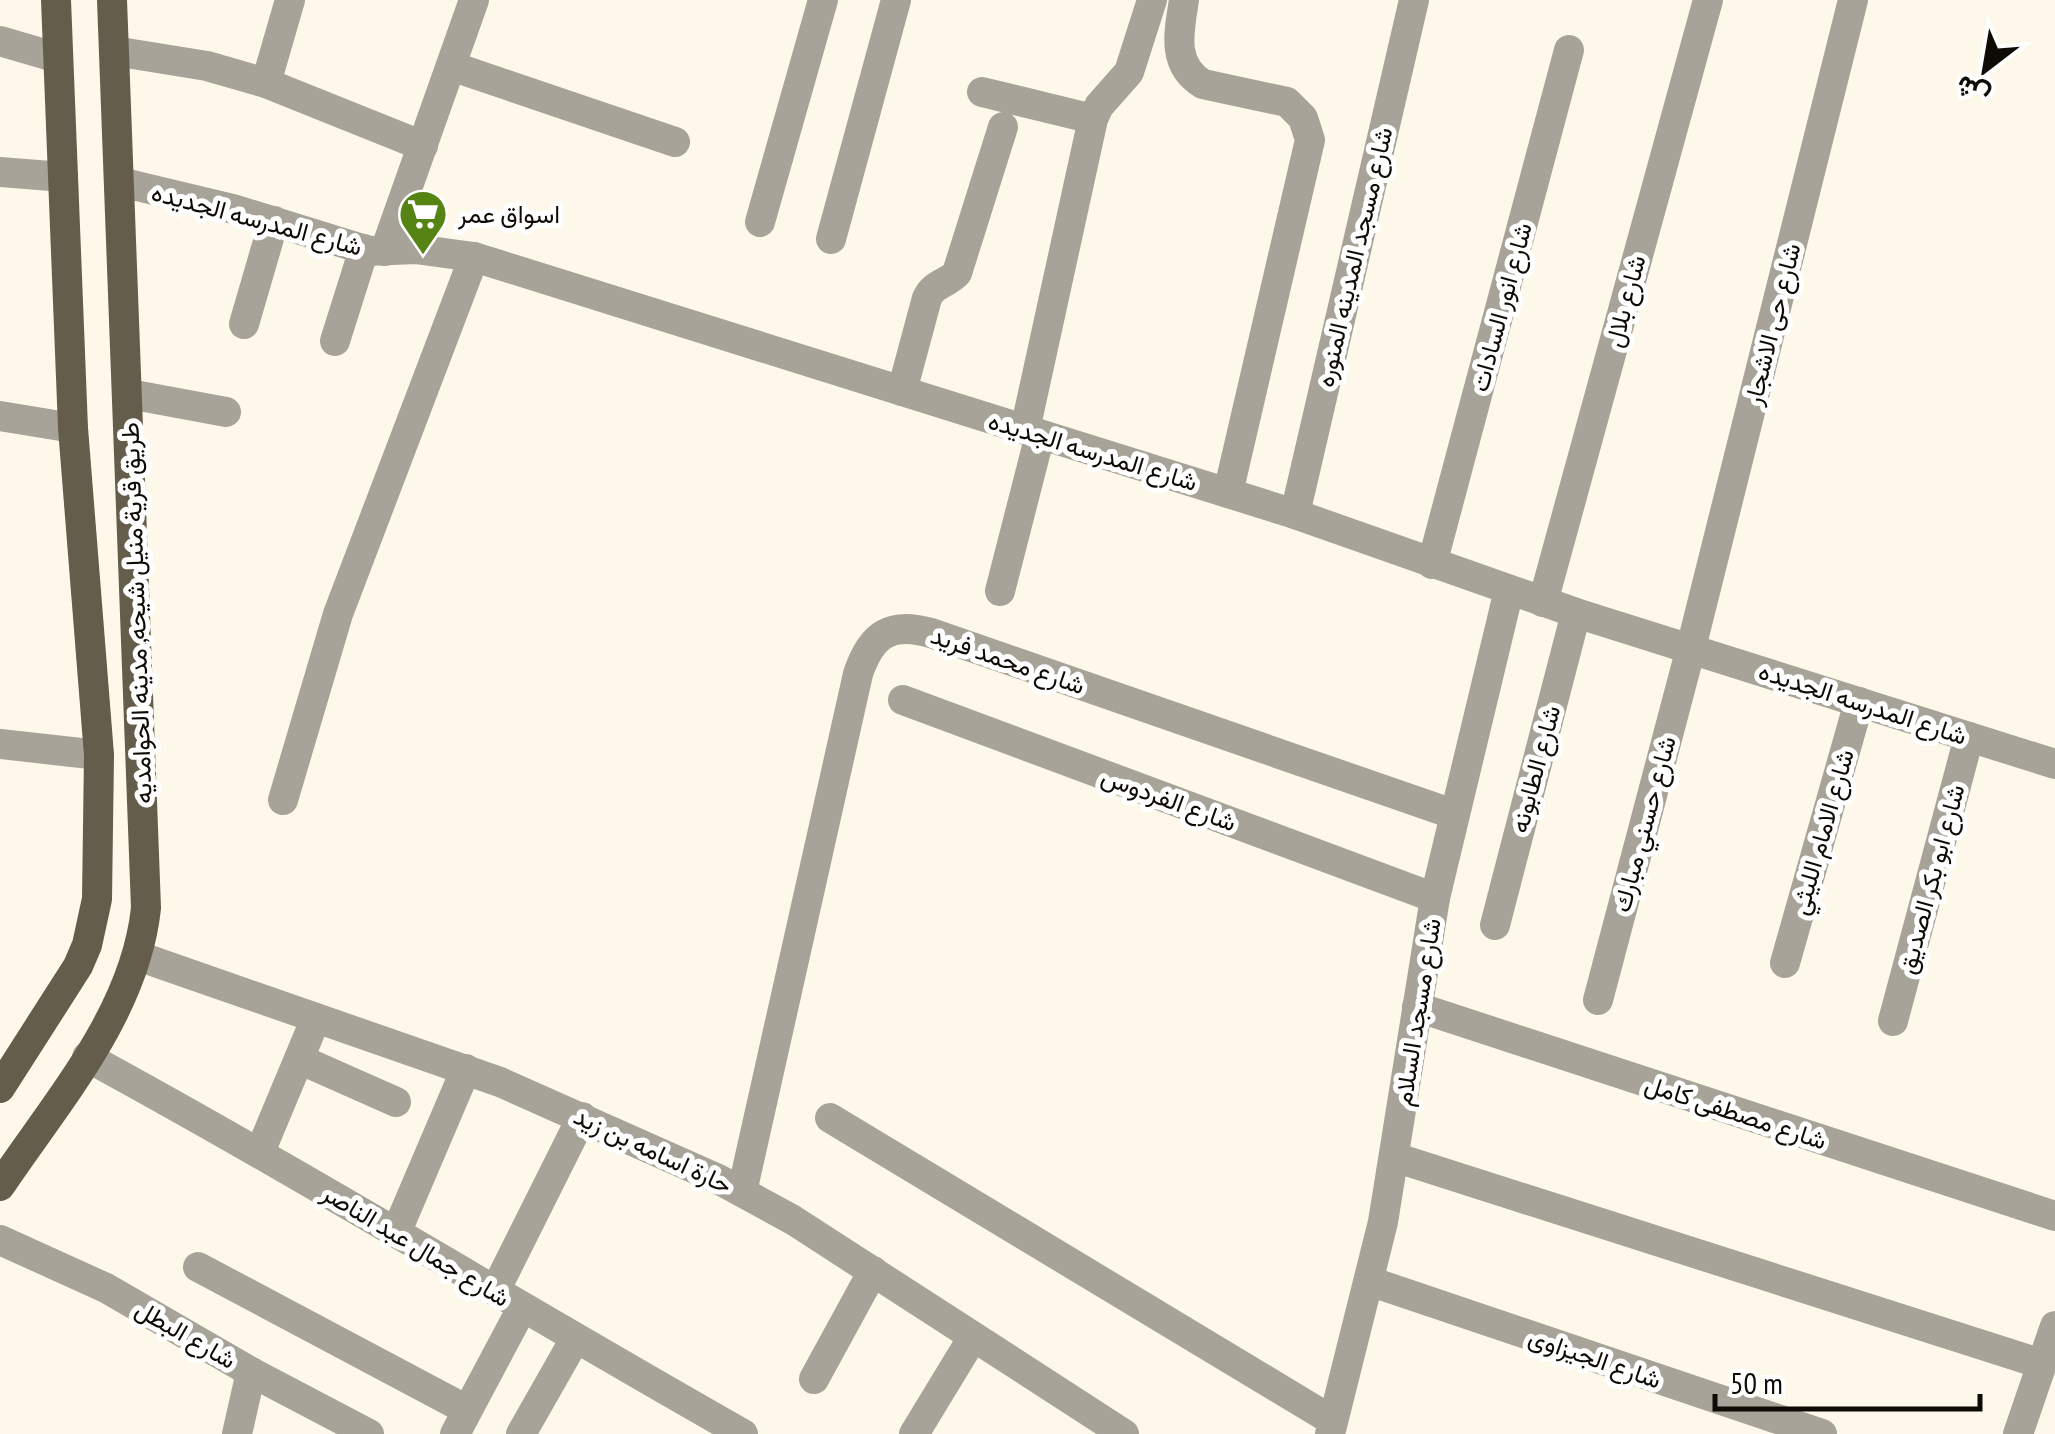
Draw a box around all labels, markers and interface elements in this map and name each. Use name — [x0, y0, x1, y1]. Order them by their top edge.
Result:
north arrow — [1935, 20, 2035, 120]
text: ش — [1948, 67, 1996, 116]
street label: شارع مسجد المدينه المنوره — [1309, 124, 1400, 390]
street label: شارع المدرسه الجديده — [148, 175, 366, 263]
supermarket icon: اسواق عمر — [397, 188, 449, 256]
place label: اسواق عمر — [457, 198, 560, 230]
street label: شارع انور السادات — [1463, 219, 1540, 395]
street label: شارع حى الاشجار — [1736, 240, 1809, 409]
street label: شارع بلال — [1597, 251, 1654, 351]
street label: شارع المدرسه الجديده — [984, 404, 1201, 499]
street label: طريق قرية منيل شيحه, مدينه الحوامديه — [113, 422, 159, 804]
street label: شارع محمد فريد — [926, 619, 1089, 702]
street label: شارع المدرسه الجديده — [1755, 654, 1971, 753]
street label: شارع الطابونه — [1503, 702, 1568, 836]
street label: شارع حسني مبارك — [1605, 733, 1688, 917]
street label: شارع الامام الليثي — [1783, 745, 1866, 920]
street label: شارع الفردوس — [1097, 760, 1241, 839]
street label: شارع ابو بكر الصديق — [1890, 781, 1973, 978]
street label: شارع مسجد السلام — [1386, 916, 1449, 1108]
street label: شارع مصطفى كامل — [1641, 1068, 1831, 1157]
street label: حارة اسامه بن زيد — [569, 1099, 737, 1201]
street label: شارع جمال عبد الناصر — [315, 1176, 516, 1315]
street label: شارع البطل — [129, 1292, 242, 1376]
street label: شارع الجيزاوى — [1524, 1320, 1665, 1397]
scale bar — [1715, 1349, 1980, 1411]
text: 50 m — [1730, 1363, 1783, 1402]

